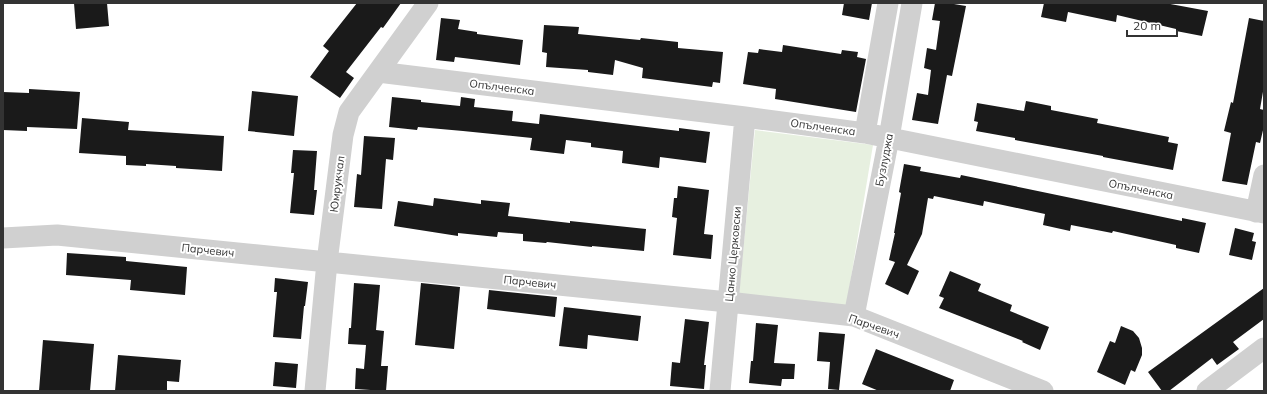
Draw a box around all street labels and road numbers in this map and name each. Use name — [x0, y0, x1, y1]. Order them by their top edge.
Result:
street label: Опълченска — [469, 76, 535, 98]
street label: Опълченска — [790, 116, 856, 138]
street label: Бузлуджа — [872, 132, 896, 188]
street label: Юмрукчал — [327, 155, 347, 213]
street label: Опълченска — [1108, 176, 1174, 202]
street label: Цанко Церковски — [722, 206, 744, 302]
street label: Парчевич — [181, 240, 235, 260]
street label: Парчевич — [503, 272, 557, 292]
street label: Парчевич — [847, 311, 901, 341]

